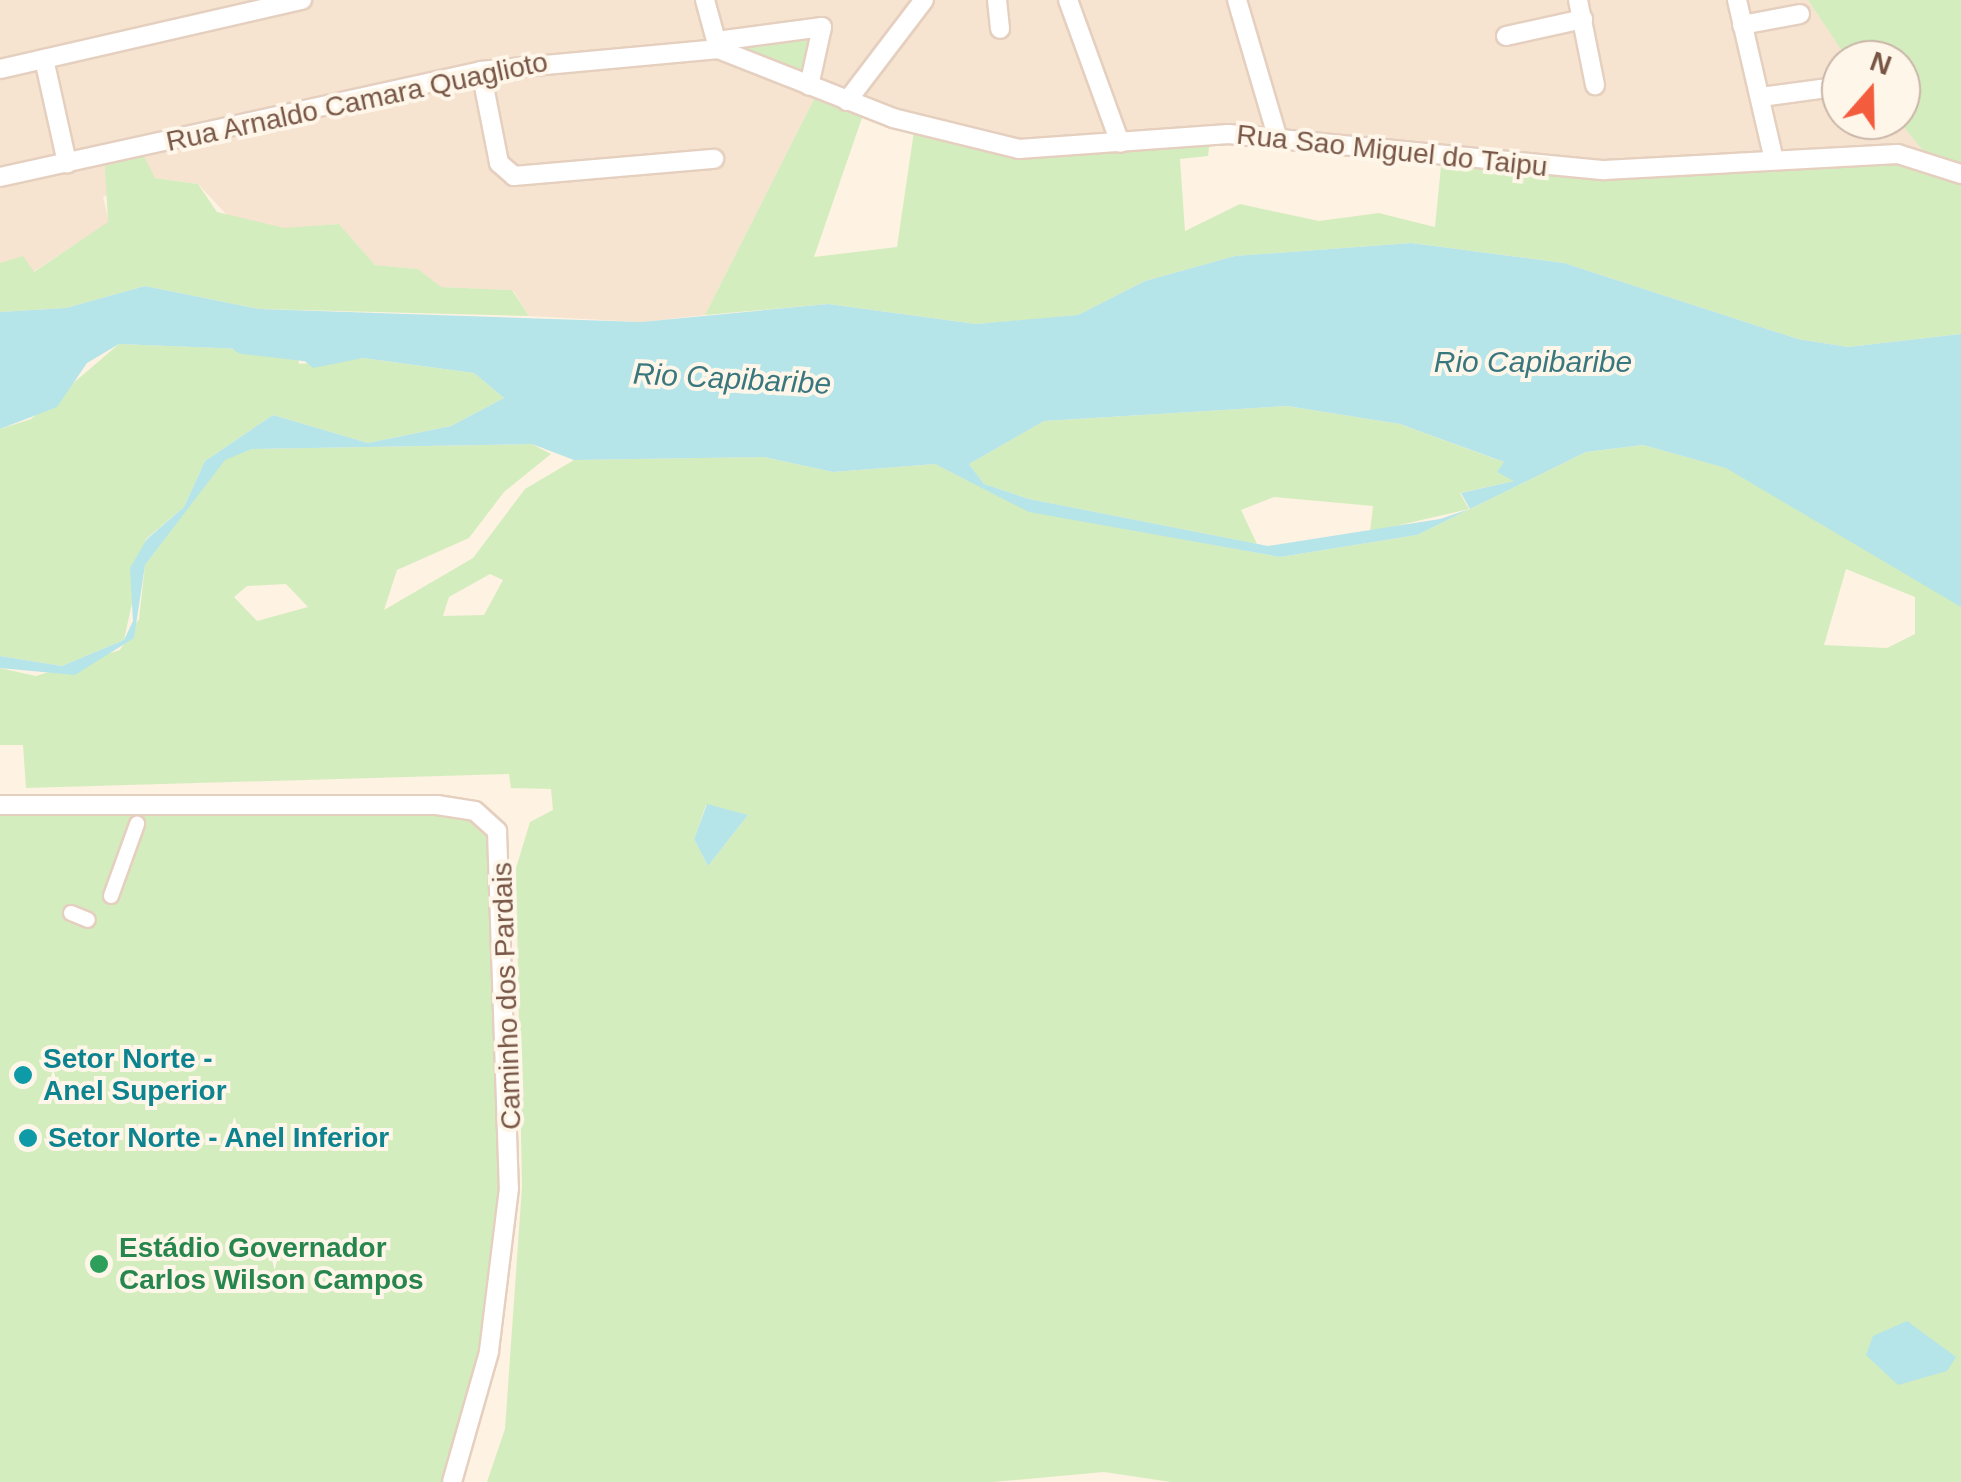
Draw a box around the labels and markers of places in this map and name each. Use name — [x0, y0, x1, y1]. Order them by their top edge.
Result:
place label: Setor Norte - Anel Superior — [43, 1042, 227, 1108]
marker: Setor Norte - Anel Superior — [12, 1064, 34, 1086]
place label: Setor Norte - Anel Inferior — [48, 1121, 390, 1155]
marker: Setor Norte - Anel Inferior — [17, 1127, 39, 1149]
place label: Estádio Governador Carlos Wilson Campos — [119, 1231, 424, 1297]
marker: Estádio Governador Carlos Wilson Campos — [88, 1253, 110, 1275]

